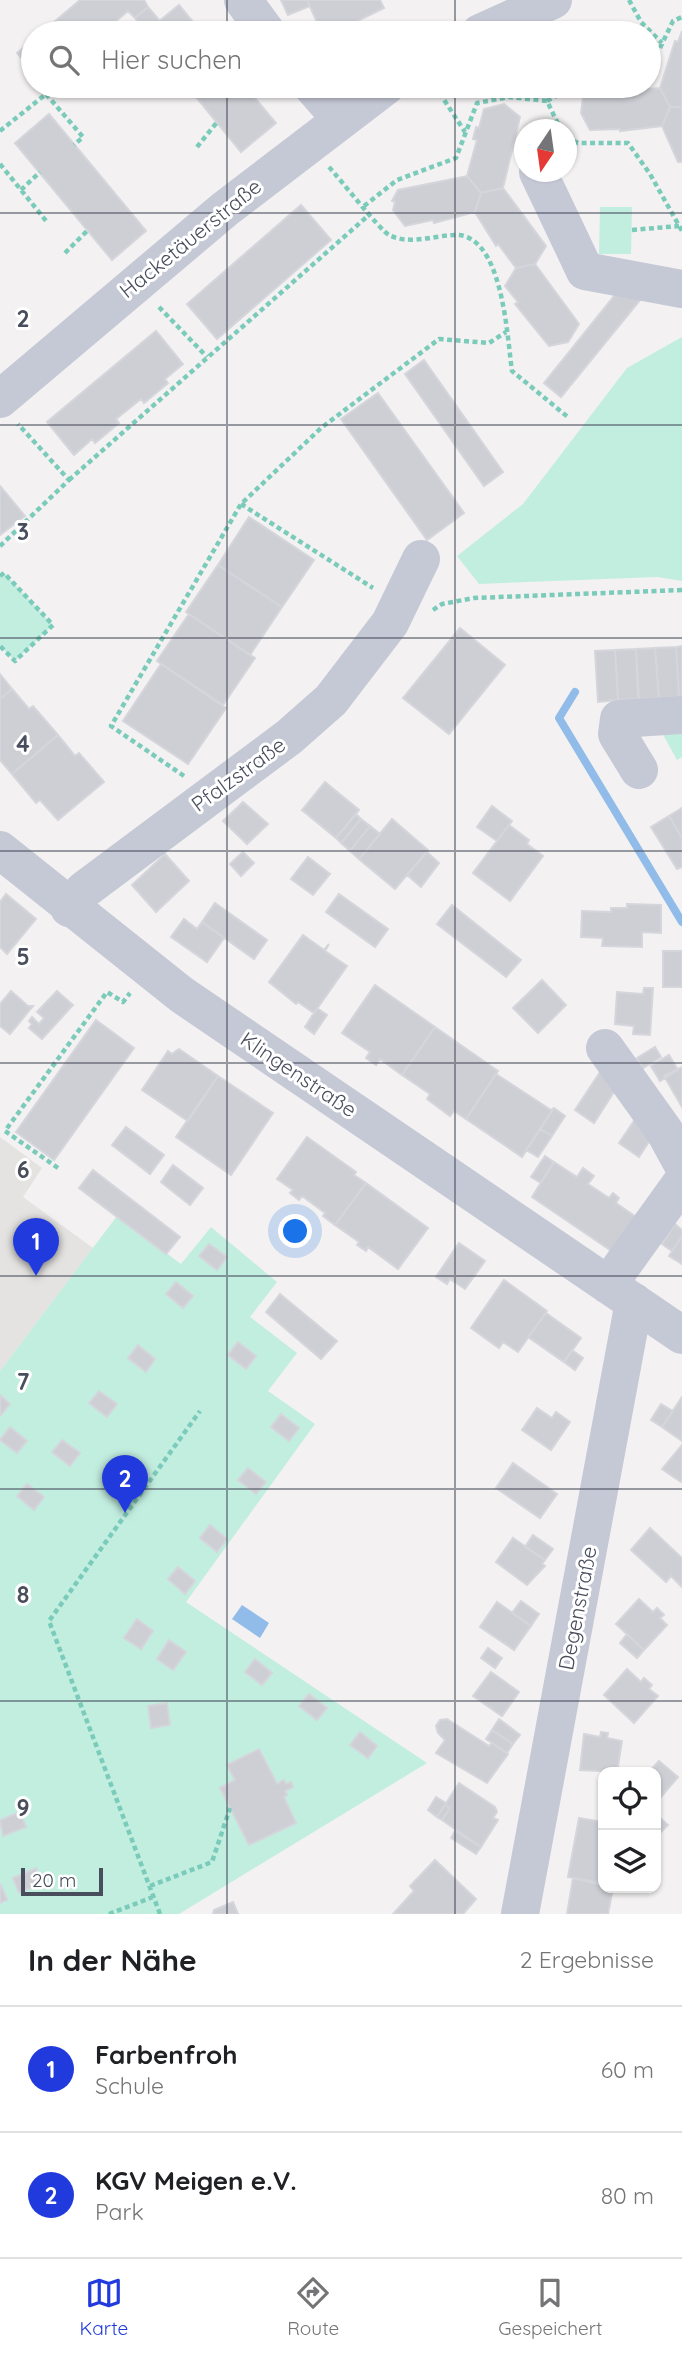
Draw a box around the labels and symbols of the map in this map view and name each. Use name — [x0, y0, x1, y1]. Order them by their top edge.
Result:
north arrow — [514, 119, 577, 182]
street label: Hacketäuerstraße — [114, 173, 266, 303]
text: 2 — [16, 304, 30, 333]
text: 3 — [17, 517, 29, 546]
text: 4 — [16, 729, 30, 758]
street label: Pfalzstraße — [186, 731, 290, 817]
text: 5 — [16, 942, 30, 971]
street label: Klingenstraße — [236, 1026, 362, 1122]
text: 6 — [17, 1155, 29, 1184]
your location — [278, 1214, 312, 1248]
pin: 1 — [13, 1218, 59, 1276]
text: 7 — [17, 1367, 30, 1396]
pin: 2 — [102, 1455, 148, 1513]
street label: Degenstraße — [552, 1544, 602, 1672]
text: 8 — [17, 1580, 29, 1609]
text: 9 — [16, 1793, 30, 1822]
scale bar — [21, 1865, 103, 1897]

